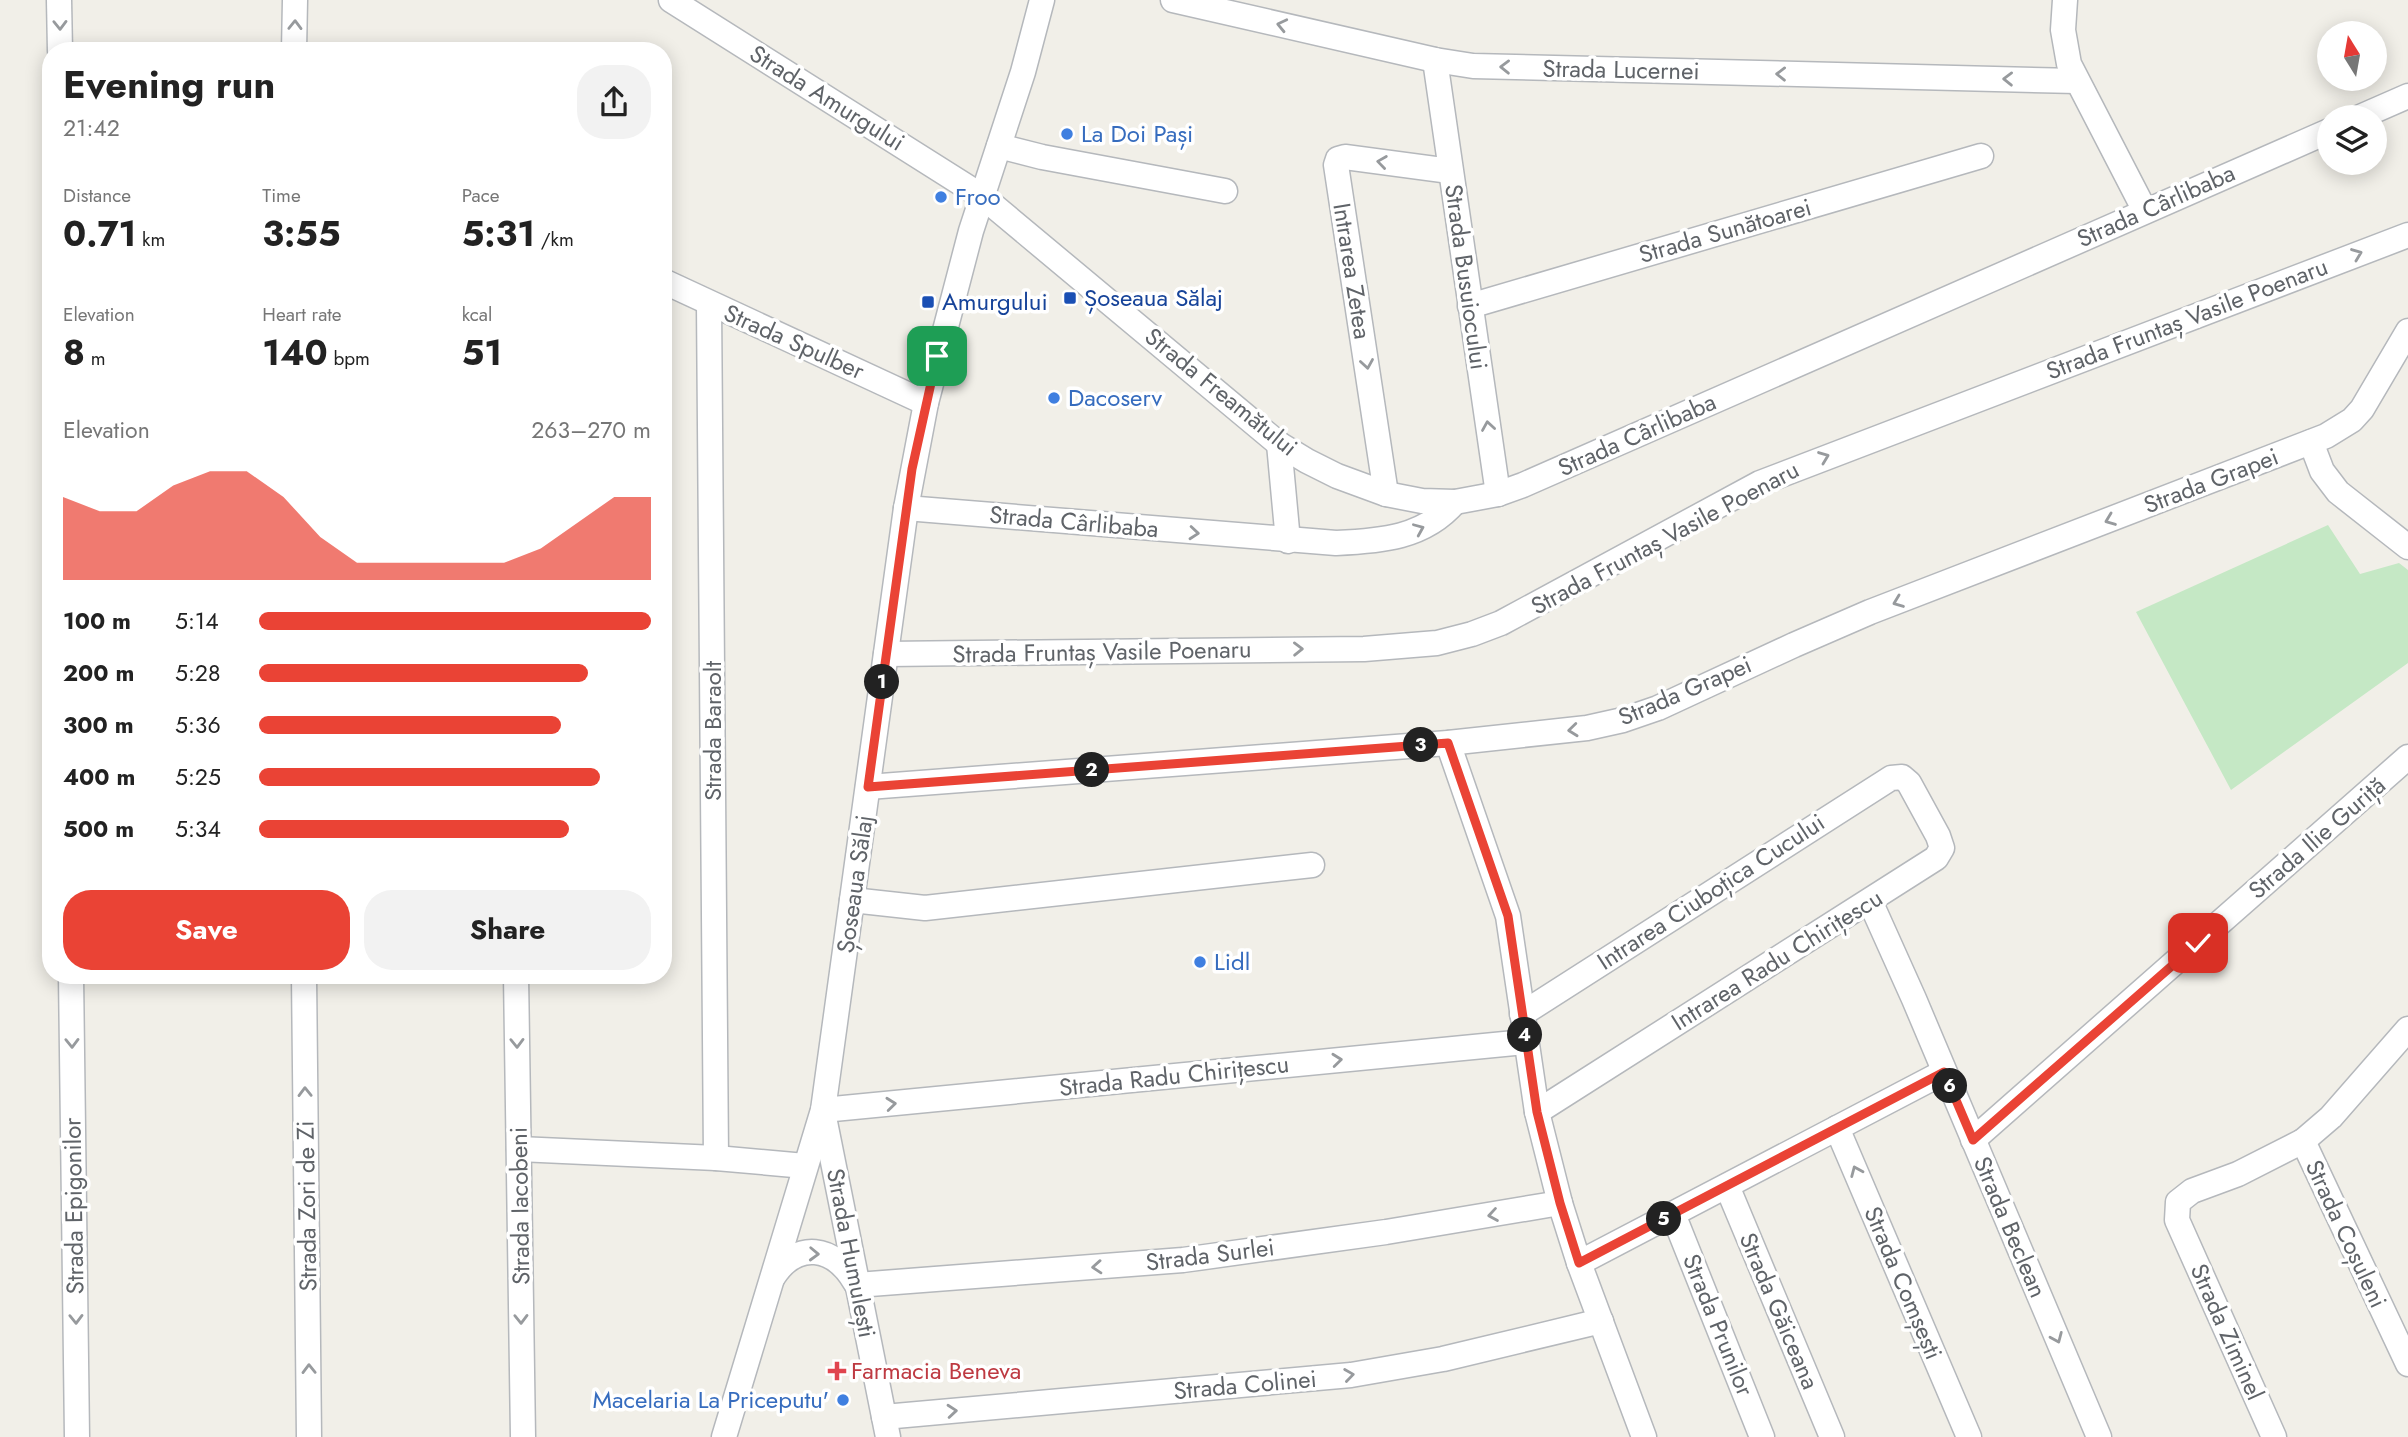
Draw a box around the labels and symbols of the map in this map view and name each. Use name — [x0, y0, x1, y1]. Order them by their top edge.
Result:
one-way arrow — [1276, 19, 1288, 33]
one-way arrow — [287, 20, 303, 30]
one-way arrow — [52, 21, 68, 31]
north arrow — [2317, 21, 2387, 91]
street label: Strada Amurgului — [743, 36, 912, 159]
street label: Strada Lucernei — [1542, 51, 1700, 88]
one-way arrow — [1499, 59, 1509, 75]
one-way arrow — [1775, 66, 1786, 81]
one-way arrow — [2003, 72, 2014, 87]
place label: La Doi Pași — [1081, 116, 1193, 151]
marker: La Doi Pași — [1059, 126, 1075, 142]
one-way arrow — [1376, 154, 1388, 169]
street label: Strada Cârlibaba — [2071, 155, 2240, 256]
place label: Froo — [955, 179, 1001, 214]
street label: Strada Busuiocului — [1436, 182, 1497, 372]
marker: Froo — [933, 189, 949, 205]
street label: Strada Sunătoarei — [1634, 189, 1815, 272]
street label: Intrarea Zetea — [1324, 200, 1381, 342]
one-way arrow — [2351, 248, 2363, 262]
street label: Strada Fruntaș Vasile Poenaru — [2041, 249, 2333, 388]
place label: Șoseaua Sălaj — [1084, 280, 1223, 315]
place label: Amurgului — [942, 284, 1048, 319]
marker: Șoseaua Sălaj — [1062, 290, 1078, 306]
marker: Amurgului — [920, 294, 936, 310]
street label: Strada Spulber — [718, 295, 871, 388]
street label: Strada Freamătului — [1137, 319, 1305, 464]
pin — [907, 326, 967, 386]
one-way arrow — [1359, 358, 1374, 370]
place label: Dacoserv — [1068, 380, 1162, 415]
street label: Strada Cârlibaba — [1552, 384, 1721, 485]
marker: Dacoserv — [1046, 390, 1062, 406]
one-way arrow — [1480, 420, 1495, 432]
street label: Strada Grapei — [2138, 439, 2283, 522]
street label: Strada Fruntaș Vasile Poenaru — [1525, 452, 1805, 623]
one-way arrow — [1817, 452, 1829, 466]
street label: Strada Cârlibaba — [988, 497, 1160, 546]
one-way arrow — [2104, 511, 2116, 525]
one-way arrow — [1412, 523, 1425, 537]
one-way arrow — [1189, 525, 1200, 540]
one-way arrow — [1892, 593, 1904, 607]
street label: Strada Fruntaș Vasile Poenaru — [952, 631, 1252, 672]
one-way arrow — [1292, 642, 1303, 657]
street label: Strada Grapei — [1613, 647, 1757, 734]
street label: Strada Baraolt — [695, 661, 730, 801]
pin: 1 — [864, 664, 900, 700]
one-way arrow — [1567, 722, 1579, 737]
pin: 3 — [1404, 728, 1438, 762]
pin: 2 — [1074, 752, 1110, 788]
street label: Strada Ilie Guriță — [2241, 768, 2393, 907]
street label: Intrarea Ciuboțica Cucului — [1590, 805, 1831, 978]
street label: Șoseaua Sălaj — [827, 813, 882, 955]
street label: Intrarea Radu Chirițescu — [1664, 880, 1889, 1039]
pin — [2168, 913, 2228, 973]
place label: Lidl — [1214, 944, 1250, 979]
marker: Lidl — [1192, 954, 1208, 970]
pin: 4 — [1508, 1018, 1542, 1052]
one-way arrow — [64, 1038, 80, 1049]
one-way arrow — [509, 1038, 525, 1049]
street label: Strada Radu Chirițescu — [1057, 1046, 1291, 1105]
one-way arrow — [1331, 1053, 1343, 1068]
pin: 6 — [1932, 1068, 1968, 1104]
one-way arrow — [297, 1087, 313, 1097]
one-way arrow — [886, 1097, 897, 1112]
street label: Strada Epigonilor — [54, 1117, 93, 1295]
street label: Strada Zori de Zi — [288, 1120, 325, 1292]
street label: Strada Iacobeni — [501, 1127, 538, 1285]
street label: Strada Beclean — [1965, 1151, 2056, 1303]
street label: Strada Coșuleni — [2297, 1154, 2396, 1314]
street label: Strada Humulești — [818, 1165, 885, 1341]
one-way arrow — [1850, 1166, 1864, 1179]
street label: Strada Comșești — [1855, 1201, 1951, 1365]
pin: 5 — [1646, 1202, 1682, 1236]
one-way arrow — [1487, 1207, 1499, 1222]
street label: Strada Găiceana — [1731, 1227, 1828, 1395]
street label: Strada Surlei — [1144, 1229, 1276, 1280]
one-way arrow — [809, 1246, 820, 1261]
street label: Strada Prunilor — [1674, 1249, 1763, 1402]
street label: Strada Ziminel — [2182, 1258, 2273, 1406]
one-way arrow — [1092, 1259, 1103, 1274]
one-way arrow — [68, 1314, 83, 1325]
one-way arrow — [514, 1314, 529, 1325]
one-way arrow — [2049, 1331, 2063, 1343]
place label: Farmacia Beneva — [851, 1353, 1021, 1388]
street label: Strada Colinei — [1172, 1361, 1318, 1408]
one-way arrow — [301, 1363, 316, 1374]
marker: Farmacia Beneva — [829, 1363, 845, 1379]
one-way arrow — [1344, 1368, 1355, 1383]
place label: Macelaria La Priceputu' — [593, 1382, 829, 1417]
marker: Macelaria La Priceputu' — [835, 1392, 851, 1408]
one-way arrow — [947, 1404, 958, 1419]

